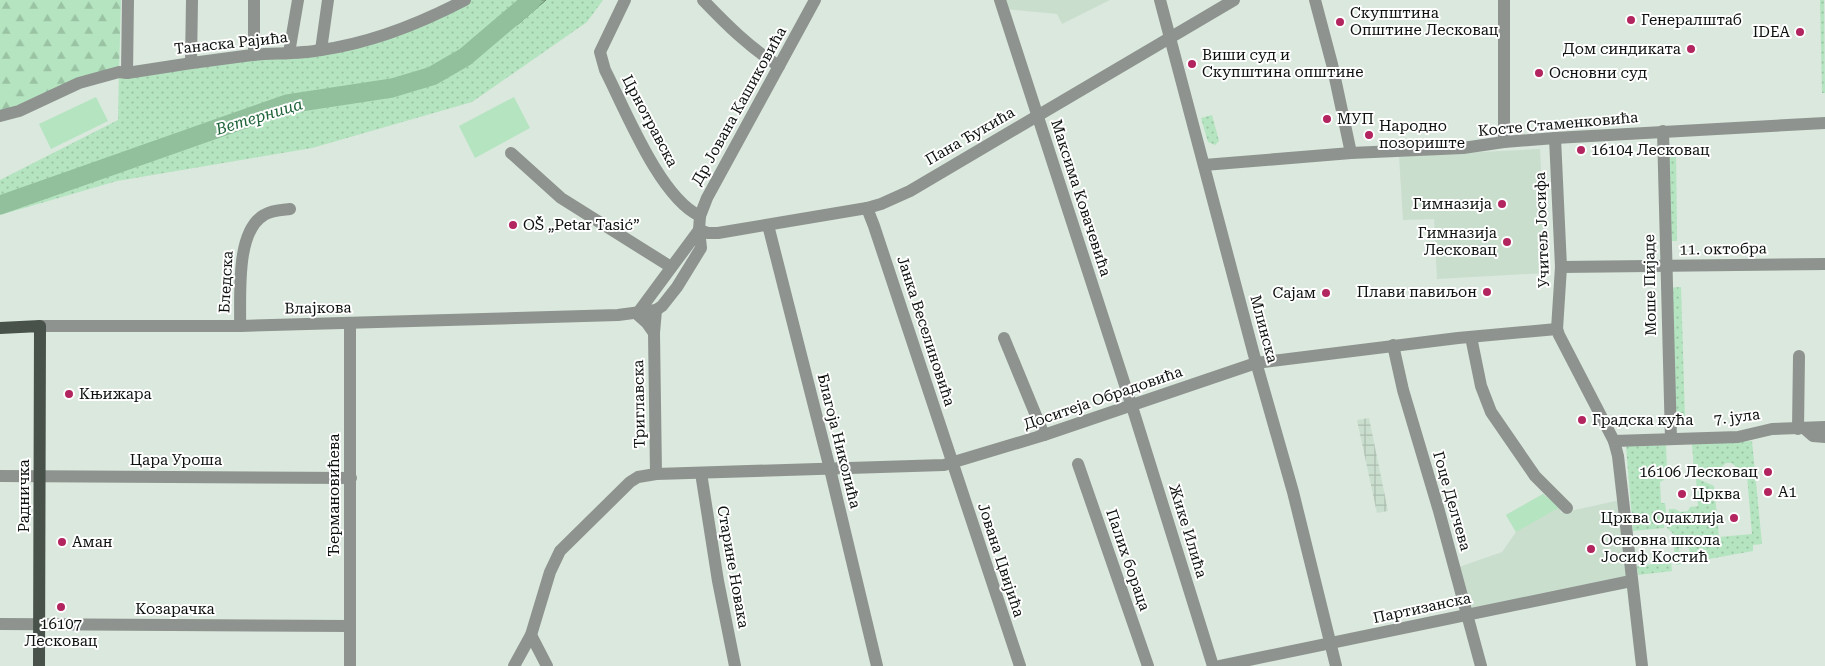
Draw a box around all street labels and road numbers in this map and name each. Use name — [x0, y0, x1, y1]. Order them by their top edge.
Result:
street label: Др Јована Кашиковића — [688, 24, 790, 188]
street label: Танаска Рајића — [173, 28, 289, 58]
street label: Црнотравска — [618, 72, 682, 170]
street label: Пана Ђукића — [922, 103, 1018, 169]
street label: Косте Стаменковића — [1477, 108, 1639, 140]
street label: Максима Ковачевића — [1047, 117, 1115, 279]
street label: Учитељ Јосифа — [1531, 172, 1553, 288]
street label: Моше Пијаде — [1640, 234, 1660, 336]
street label: 11. октобра — [1679, 239, 1767, 259]
street label: Бледска — [215, 250, 237, 314]
street label: Јанка Веселиновића — [893, 254, 959, 408]
street label: Млинска — [1246, 293, 1282, 365]
street label: Влајкова — [284, 298, 352, 318]
street label: Триглавска — [629, 359, 649, 449]
street label: Доситеја Обрадовића — [1021, 362, 1185, 434]
street label: Благоја Николића — [814, 372, 864, 510]
street label: 7. јула — [1713, 405, 1761, 429]
street label: Ђермановићева — [325, 434, 343, 556]
street label: Гоце Делчева — [1429, 449, 1475, 553]
street label: Цара Уроша — [130, 451, 222, 469]
street label: Радничка — [15, 459, 33, 533]
street label: Жике Илића — [1165, 482, 1211, 580]
street label: Јована Цвијића — [974, 501, 1028, 619]
street label: Старине Новака — [713, 504, 753, 630]
street label: Палих бораца — [1102, 507, 1154, 613]
street label: Партизанска — [1371, 589, 1473, 627]
street label: Козарачка — [135, 600, 215, 618]

